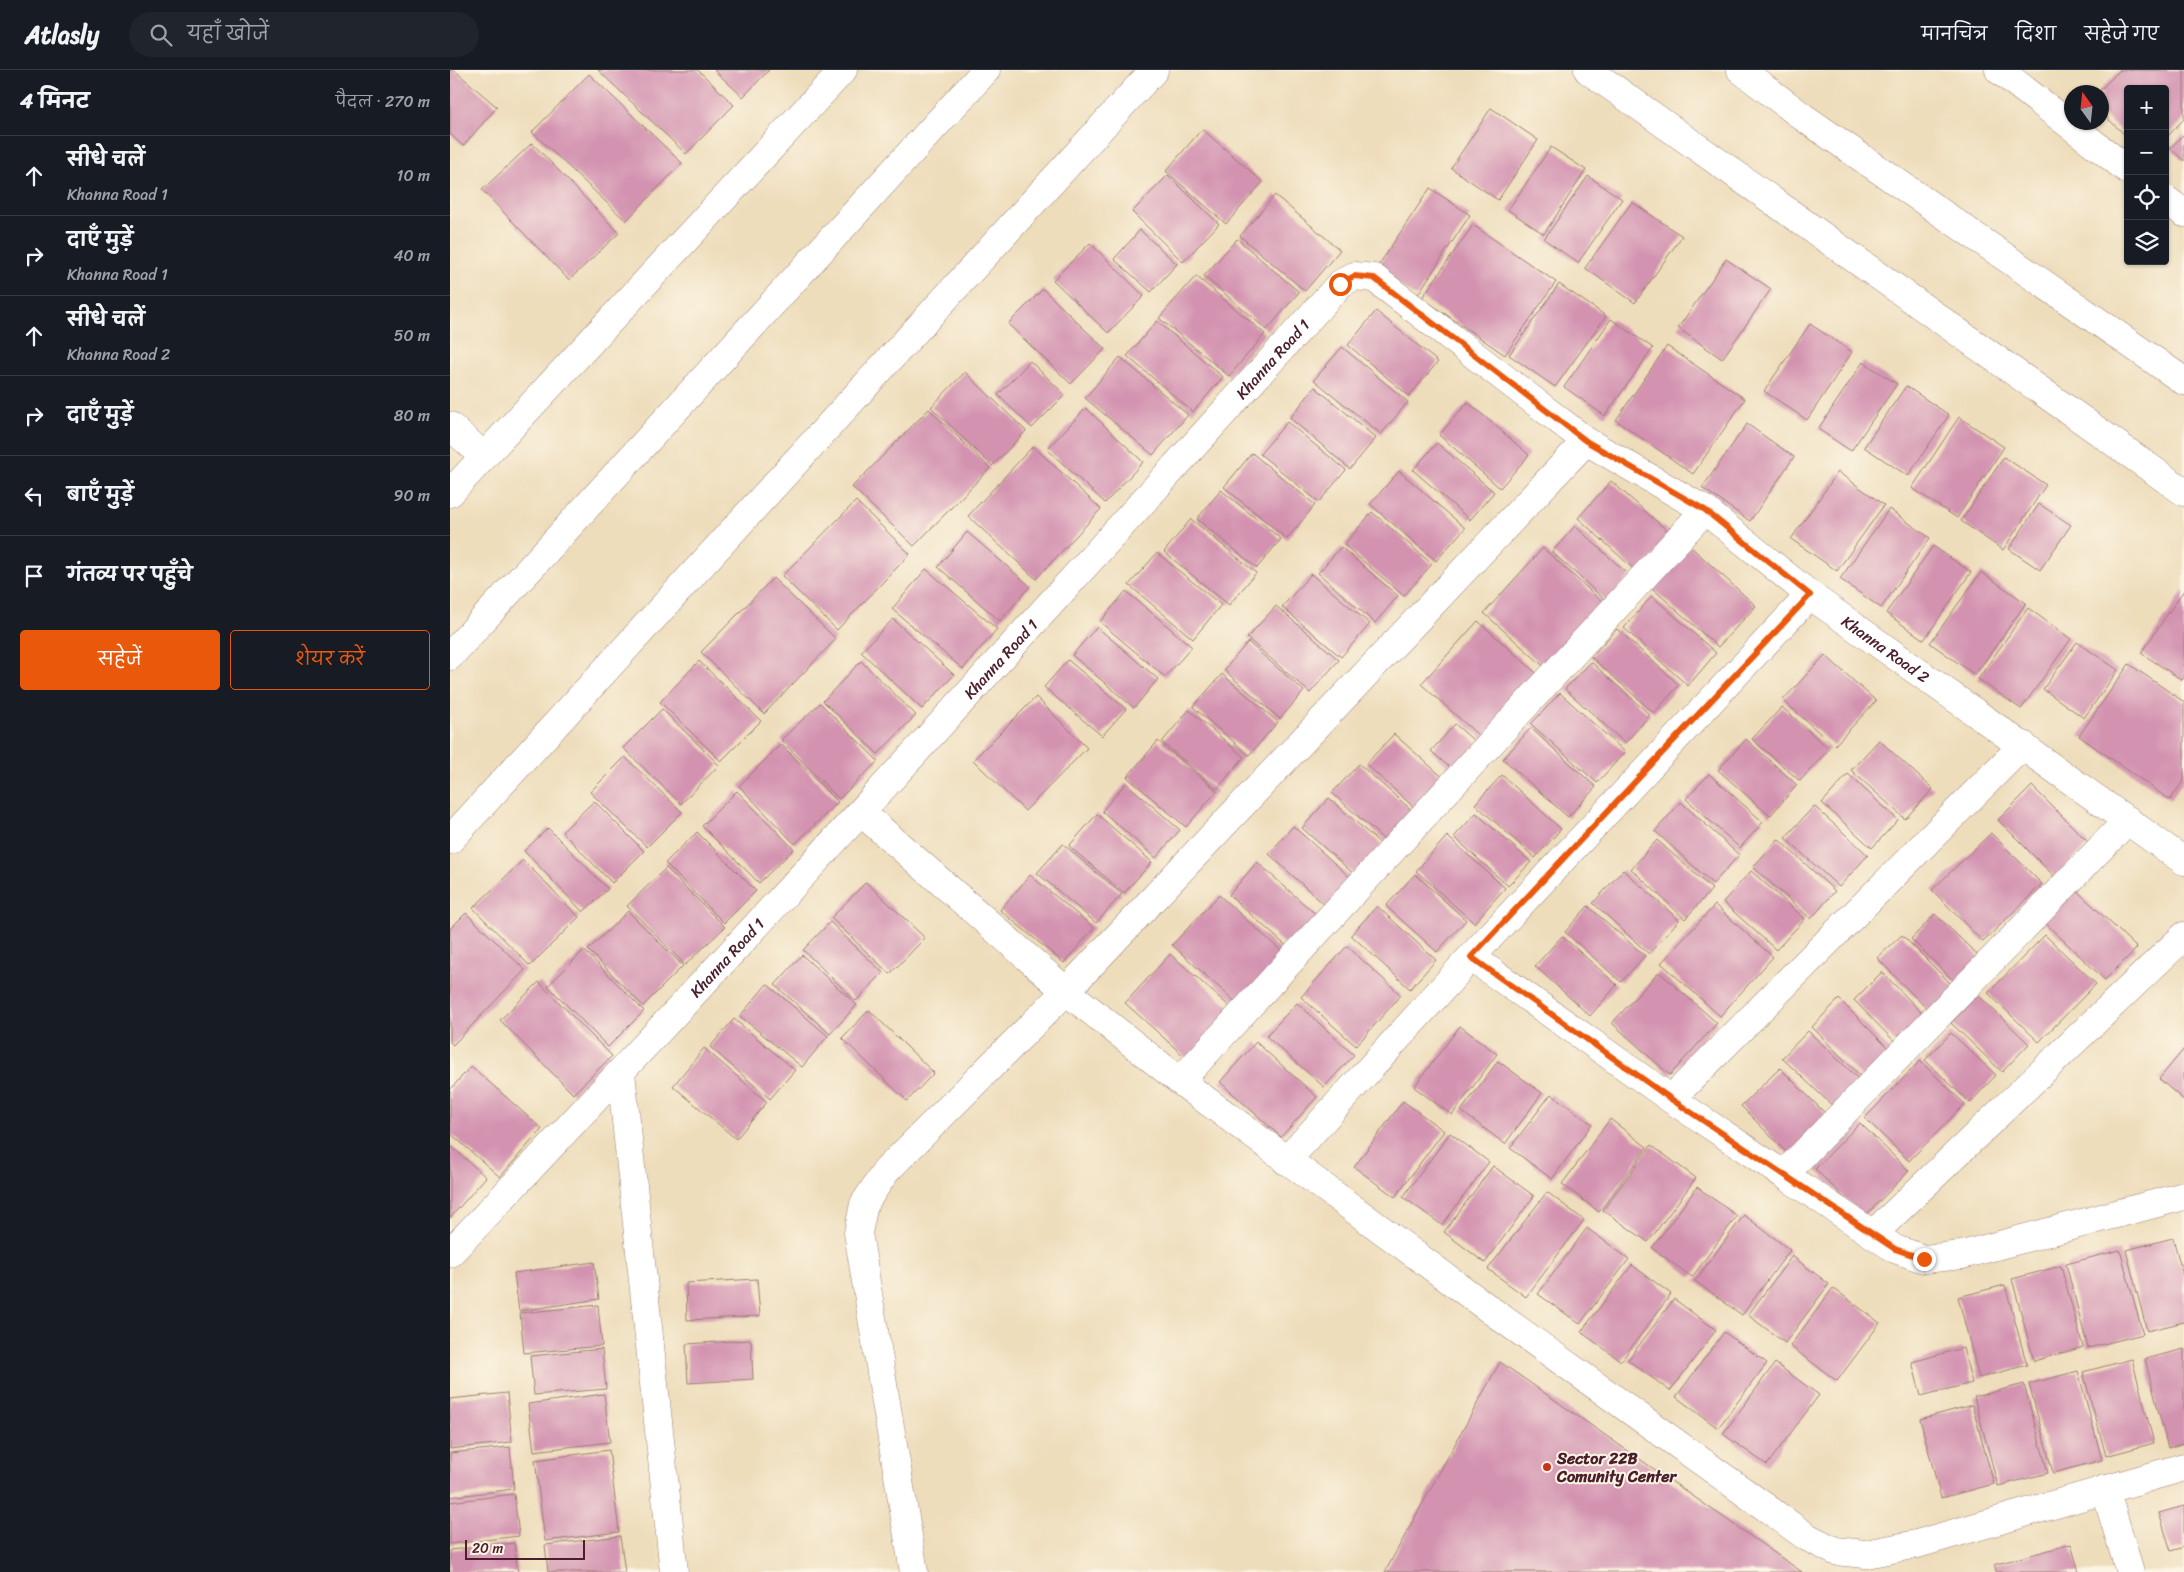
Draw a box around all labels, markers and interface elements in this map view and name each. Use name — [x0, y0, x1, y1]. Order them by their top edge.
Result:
search box — [129, 12, 479, 57]
text: Atlasly — [25, 14, 99, 56]
text: यहाँ खोजें — [187, 17, 269, 50]
text: मानचित्र — [1921, 18, 1987, 50]
text: दिशा — [2015, 18, 2056, 50]
text: सहेजे गए — [2084, 18, 2159, 50]
icon: search — [147, 21, 175, 49]
text: 4 मिनट — [20, 82, 90, 120]
north arrow — [2064, 85, 2109, 130]
map controls — [2124, 85, 2169, 265]
button: + — [2124, 85, 2169, 130]
text: पैदल · 270 m — [335, 87, 430, 116]
button: − — [2124, 130, 2169, 175]
text: सीधे चलें — [67, 143, 145, 176]
text: 10 m — [397, 161, 430, 190]
icon: ahead — [20, 162, 48, 190]
button: locate — [2124, 175, 2169, 220]
text: Khanna Road 1 — [67, 180, 168, 209]
button: layers — [2124, 220, 2169, 265]
text: दाएँ मुड़ें — [67, 223, 133, 256]
text: 40 m — [393, 241, 430, 270]
icon: right — [20, 242, 48, 270]
text: Khanna Road 1 — [67, 260, 168, 289]
route start — [1329, 273, 1352, 296]
text: सीधे चलें — [67, 303, 145, 336]
street label: Khanna Road 1 — [1228, 311, 1317, 406]
text: 50 m — [394, 321, 430, 350]
icon: ahead — [20, 322, 48, 350]
text: Khanna Road 2 — [67, 340, 170, 369]
text: दाएँ मुड़ें — [67, 398, 133, 431]
text: 80 m — [394, 401, 430, 430]
icon: right — [20, 402, 48, 430]
text: बाएँ मुड़ें — [67, 478, 134, 511]
text: 90 m — [394, 481, 430, 510]
icon: left — [20, 482, 48, 510]
text: गंतव्य पर पहुँचे — [67, 558, 192, 591]
icon: arrive — [20, 562, 48, 590]
street label: Khanna Road 2 — [1835, 607, 1936, 691]
street label: Khanna Road 1 — [956, 612, 1045, 706]
button: सहेजें — [20, 630, 220, 690]
button: शेयर करें — [230, 630, 430, 690]
street label: Khanna Road 1 — [682, 910, 772, 1004]
route end — [1913, 1248, 1936, 1271]
place label: Sector 22B Comunity Center — [1556, 1444, 1677, 1491]
marker: Sector 22B Comunity Center — [1541, 1461, 1553, 1473]
text: 20 m — [472, 1536, 503, 1561]
scale bar — [465, 1537, 585, 1560]

